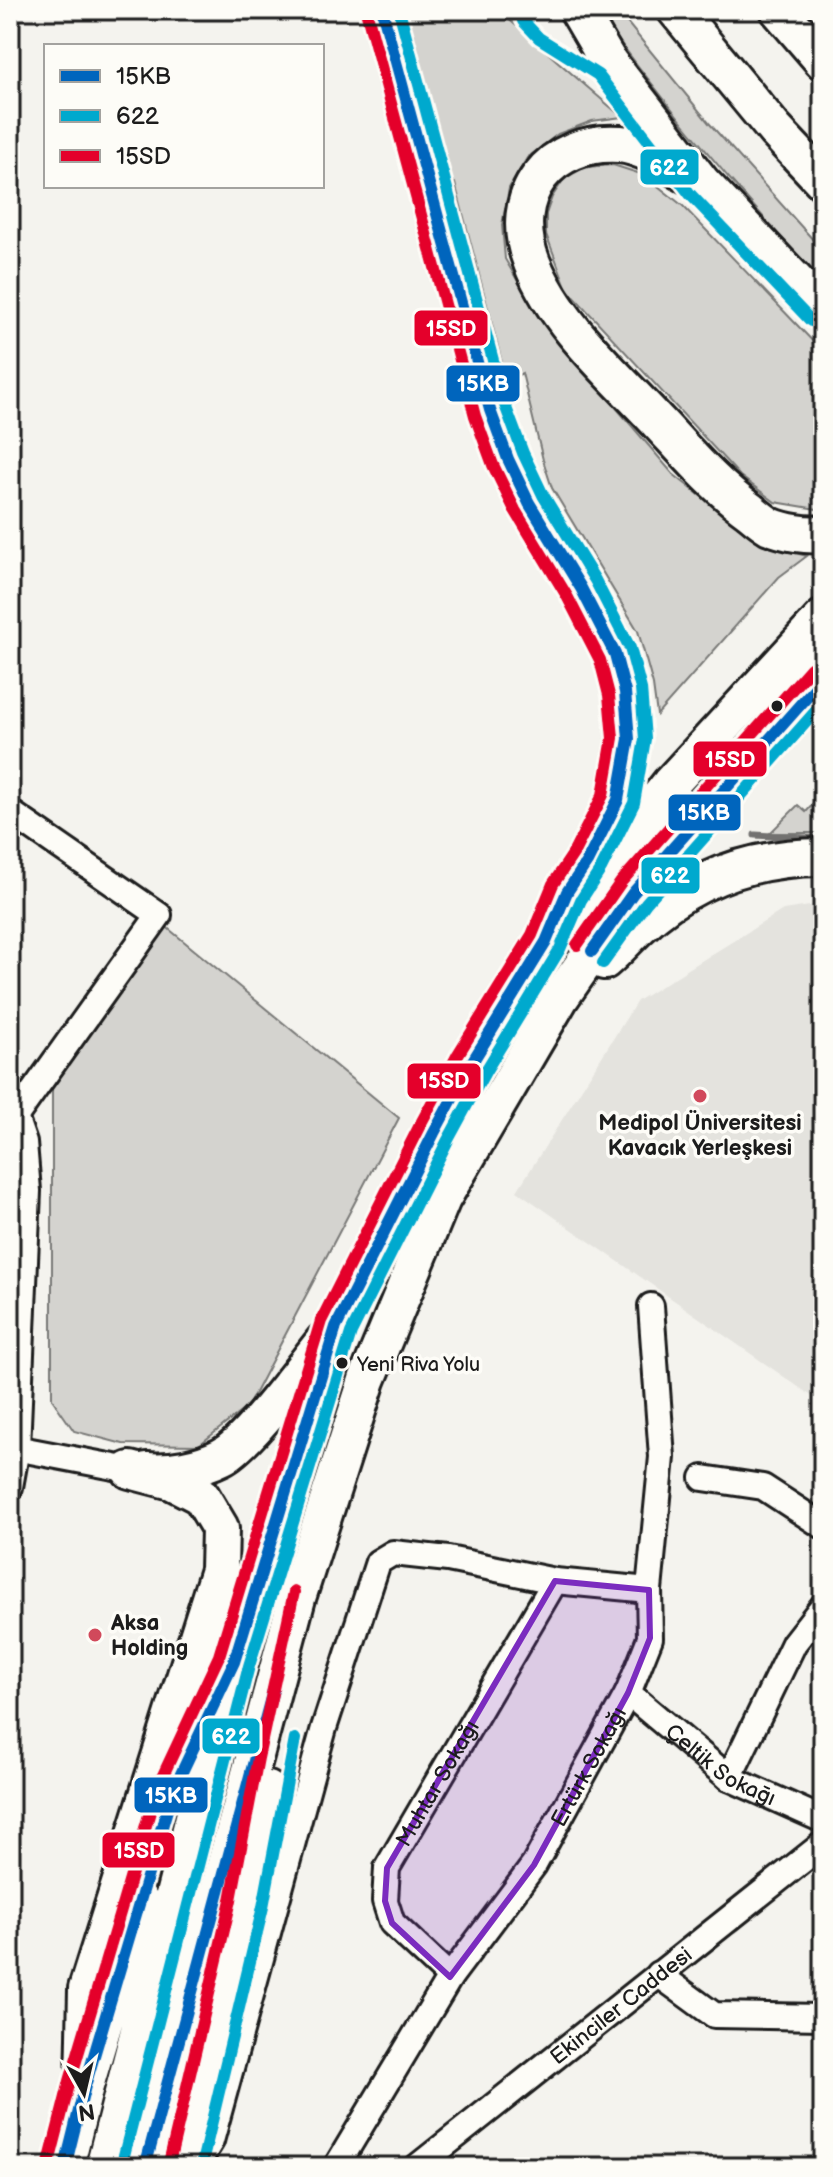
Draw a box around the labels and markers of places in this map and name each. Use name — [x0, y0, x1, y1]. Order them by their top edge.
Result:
unlabelled marker — [769, 698, 785, 714]
marker: Medipol Üniversitesi Kavacık Yerleşkesi — [691, 1087, 709, 1105]
place label: Medipol Üniversitesi Kavacık Yerleşkesi — [598, 1109, 802, 1162]
place label: Yeni Riva Yolu — [356, 1353, 480, 1377]
marker: Yeni Riva Yolu — [334, 1355, 350, 1371]
place label: Aksa Holding — [110, 1610, 188, 1662]
marker: Aksa Holding — [86, 1626, 104, 1644]

